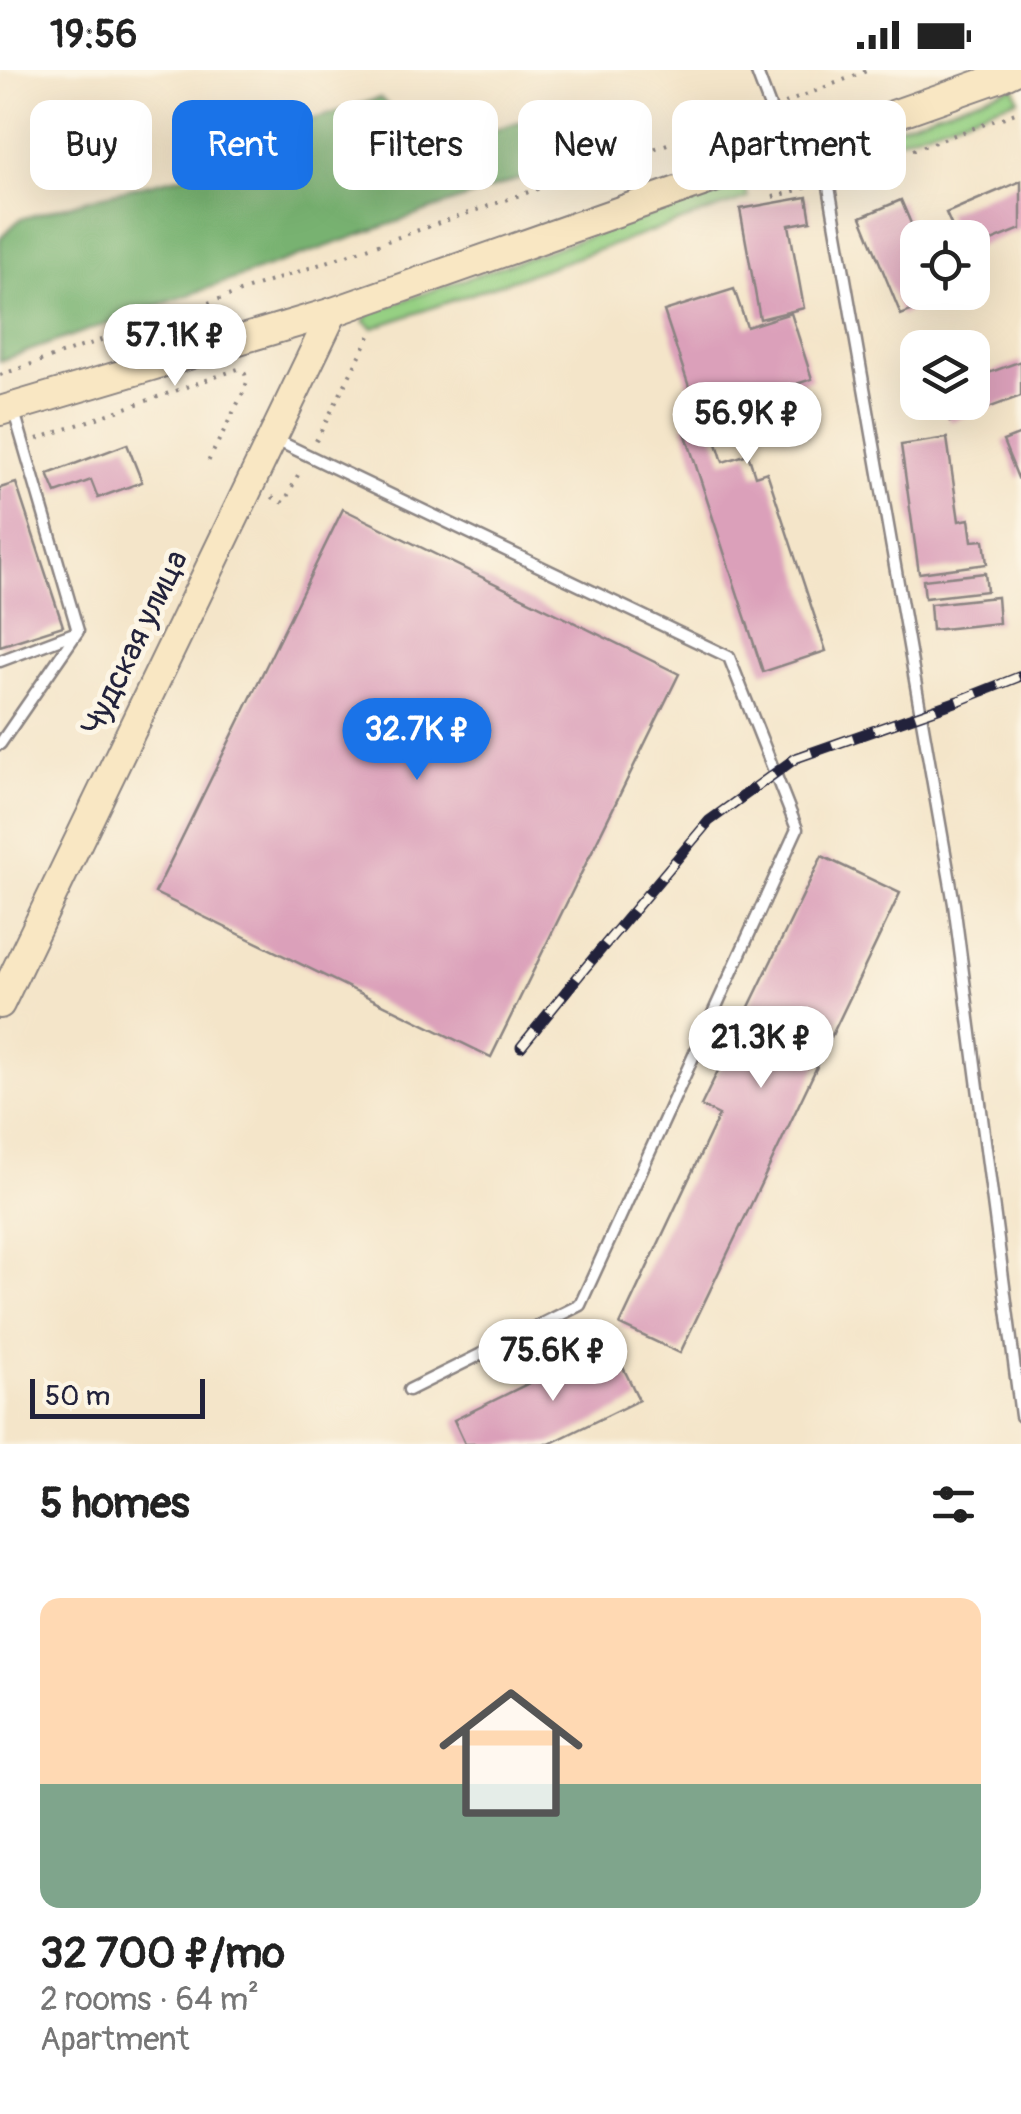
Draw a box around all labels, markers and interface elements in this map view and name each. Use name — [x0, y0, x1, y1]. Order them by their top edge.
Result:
text: 19:56 — [50, 11, 137, 59]
chip: Buy — [30, 100, 152, 190]
chip: Rent — [172, 100, 313, 190]
chip: Filters — [333, 100, 498, 190]
chip: New — [518, 100, 652, 190]
chip: Apartment — [672, 100, 906, 190]
map controls — [900, 220, 990, 420]
button: locate — [900, 220, 990, 310]
pin: 57.1K ₽ — [83, 304, 267, 389]
text: 57.1K ₽ — [125, 316, 225, 356]
button: layers — [900, 330, 990, 420]
pin: 56.9K ₽ — [655, 382, 839, 467]
text: 56.9K ₽ — [695, 394, 799, 434]
street label: Чудская улица — [73, 544, 197, 742]
pin: 32.7K ₽ — [325, 698, 509, 783]
text: 32.7K ₽ — [364, 710, 470, 750]
pin: 21.3K ₽ — [669, 1006, 853, 1091]
text: 21.3K ₽ — [711, 1018, 811, 1058]
pin: 75.6K ₽ — [461, 1319, 645, 1404]
text: 75.6K ₽ — [500, 1331, 606, 1371]
scale bar — [30, 1374, 205, 1418]
text: 50 m — [45, 1379, 110, 1414]
icon: filters — [926, 1477, 981, 1532]
text: 5 homes — [40, 1478, 190, 1530]
icon: home — [421, 1663, 601, 1843]
text: 32 700 ₽/mo — [40, 1928, 285, 1980]
text: 2 rooms · 64 m² — [40, 1980, 259, 2020]
text: Apartment — [40, 2020, 189, 2060]

